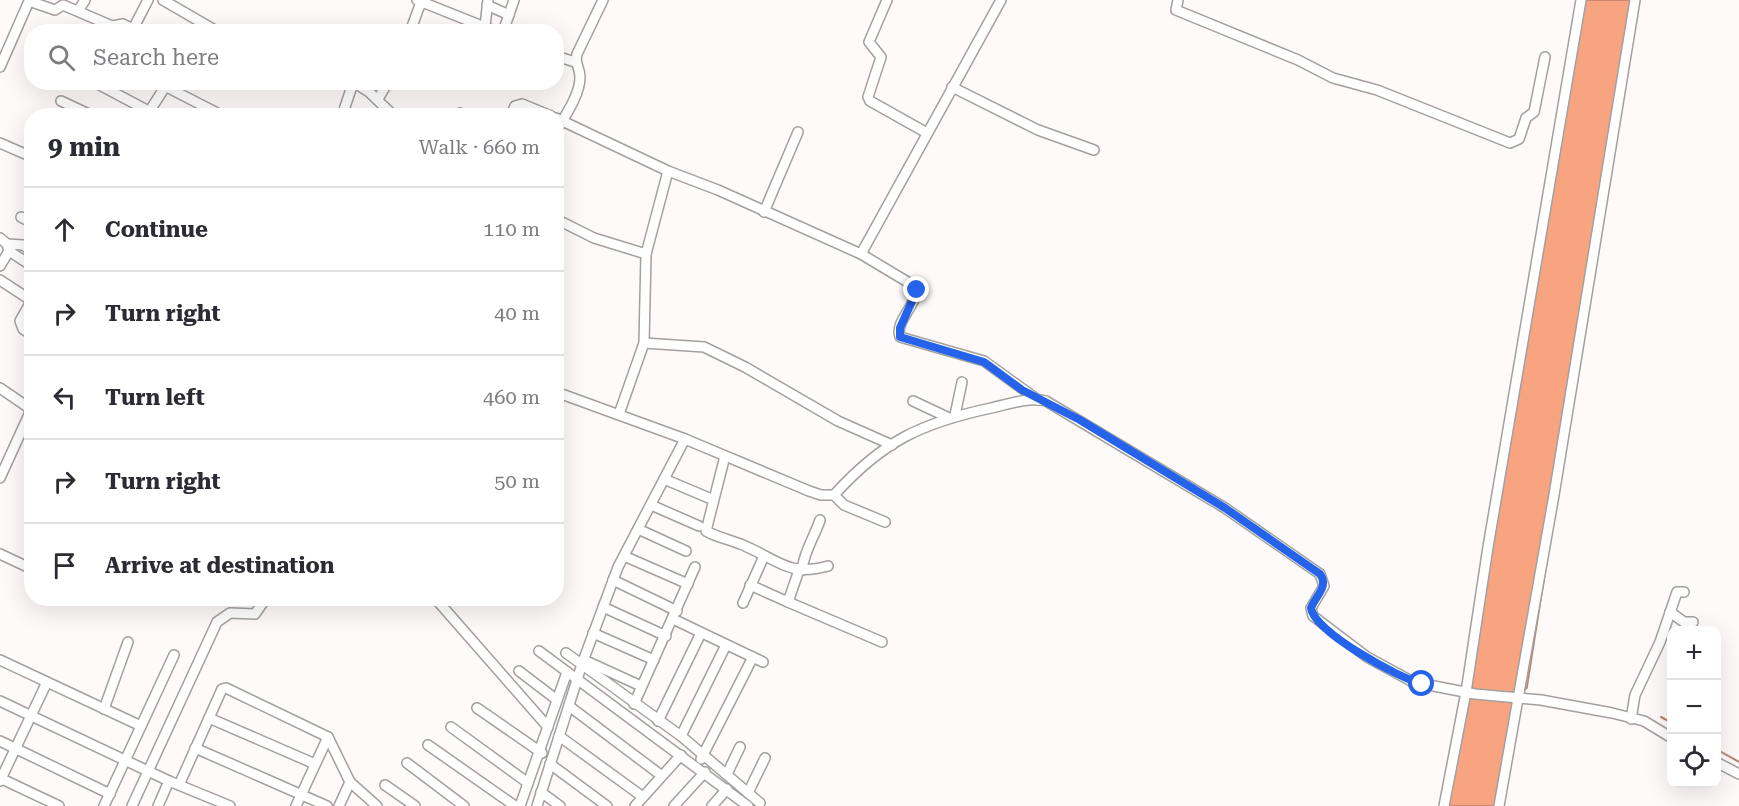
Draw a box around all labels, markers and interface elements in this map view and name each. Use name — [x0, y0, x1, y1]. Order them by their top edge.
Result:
search box — [24, 24, 564, 90]
icon: search — [45, 41, 78, 74]
text: Search here — [93, 45, 219, 70]
text: 9 min — [48, 132, 120, 162]
text: Walk · 660 m — [419, 135, 540, 159]
icon: ahead — [48, 213, 81, 246]
text: Continue — [105, 217, 208, 242]
text: 110 m — [483, 217, 540, 241]
route end — [903, 276, 929, 302]
icon: right — [48, 297, 81, 330]
text: Turn right — [105, 301, 220, 326]
text: 40 m — [494, 301, 540, 325]
icon: left — [48, 381, 81, 414]
text: Turn left — [105, 385, 205, 410]
text: 460 m — [483, 385, 540, 409]
icon: right — [48, 465, 81, 498]
text: Turn right — [105, 469, 220, 494]
text: 50 m — [494, 469, 540, 493]
icon: arrive — [48, 549, 81, 582]
text: Arrive at destination — [105, 553, 334, 578]
map controls — [1667, 626, 1721, 788]
button: + — [1667, 626, 1721, 680]
route start — [1408, 670, 1434, 696]
button: − — [1667, 680, 1721, 734]
button: locate — [1667, 734, 1721, 788]

